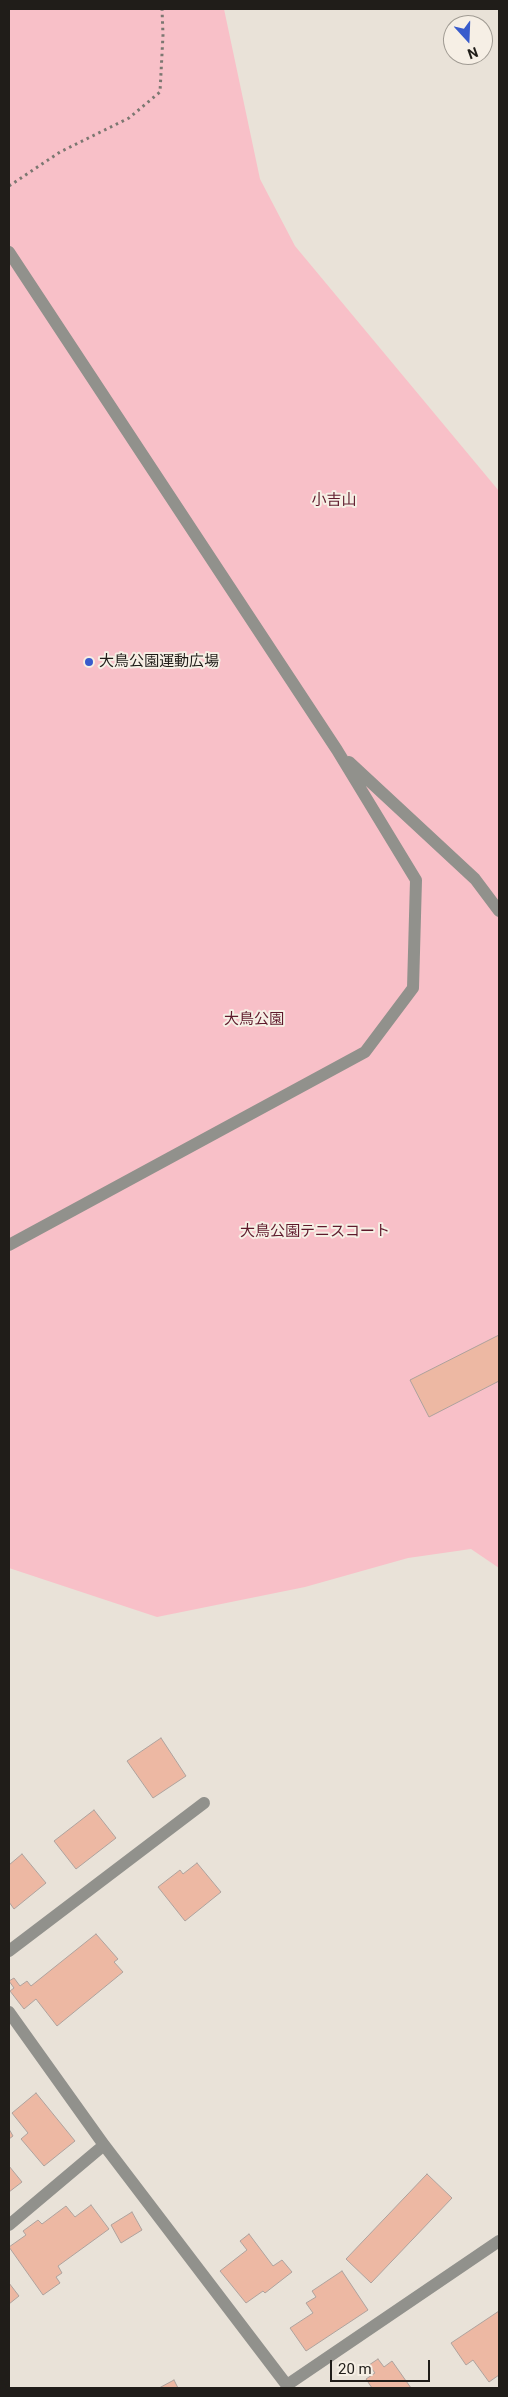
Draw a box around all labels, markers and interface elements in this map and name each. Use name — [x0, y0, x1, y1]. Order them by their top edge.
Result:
north arrow — [443, 15, 493, 65]
text: N — [465, 44, 480, 62]
park label: 小吉山 — [312, 492, 356, 510]
place label: 大鳥公園運動広場 — [99, 653, 219, 671]
marker: 大鳥公園運動広場 — [83, 656, 95, 668]
park label: 大鳥公園 — [224, 1011, 284, 1029]
park label: 大鳥公園テニスコート — [240, 1223, 390, 1241]
scale bar — [333, 2350, 433, 2382]
text: 20 m — [338, 2360, 372, 2378]

